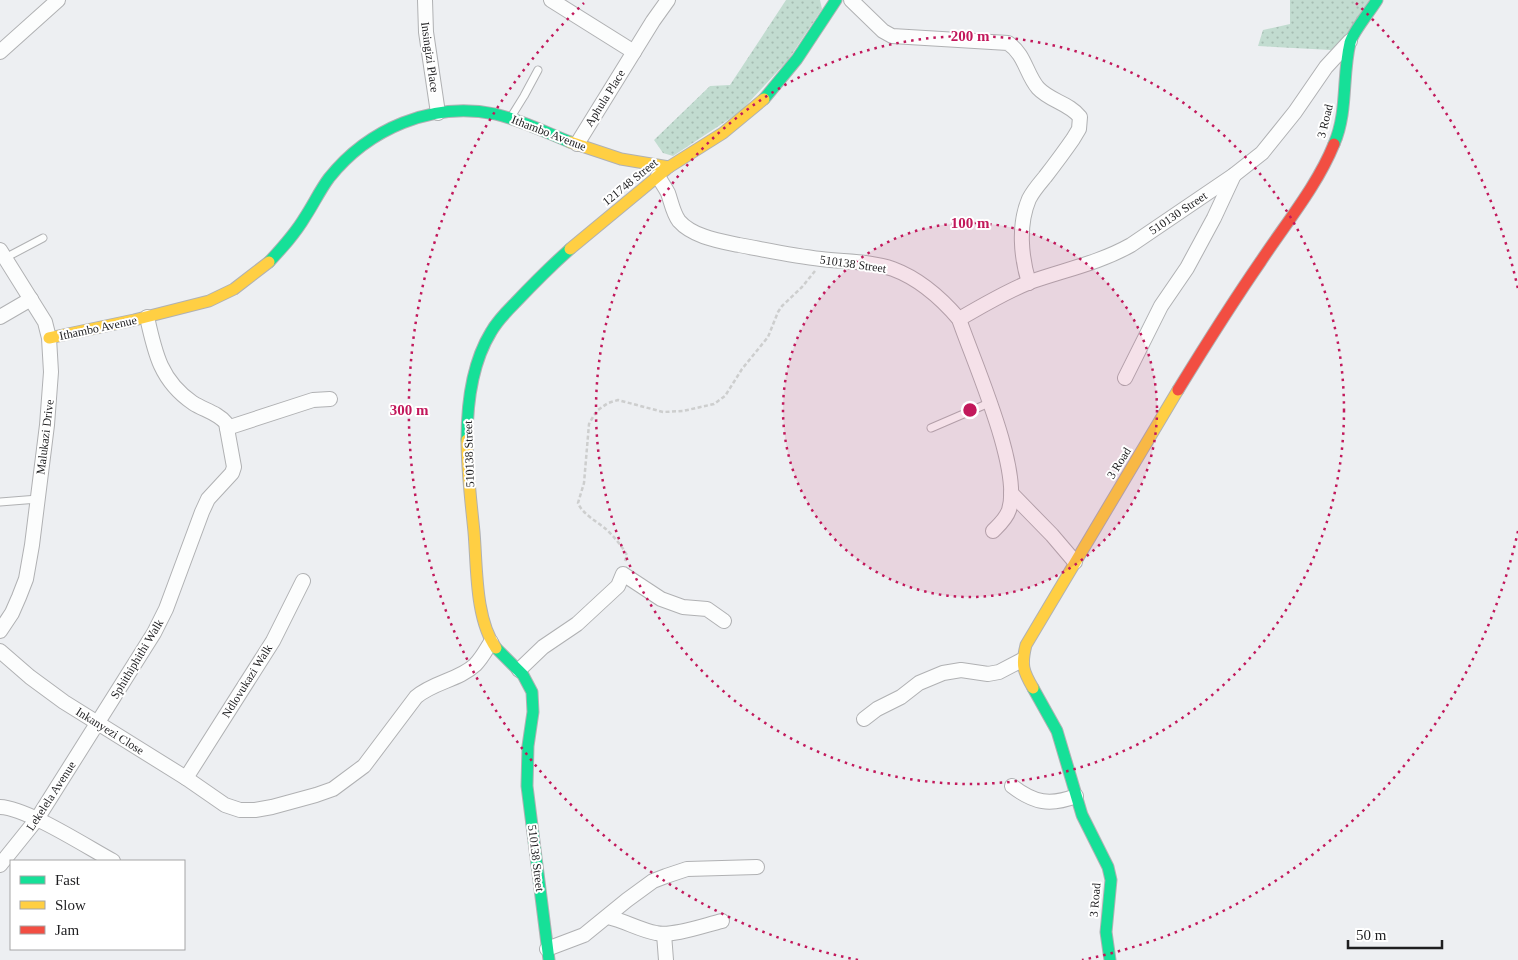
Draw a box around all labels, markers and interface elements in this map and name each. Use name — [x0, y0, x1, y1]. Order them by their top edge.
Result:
street label: Insingizi Place — [418, 21, 442, 93]
text: 200 m — [951, 28, 990, 44]
street label: Aphula Place — [582, 67, 628, 129]
street label: 3 Road — [1314, 103, 1336, 139]
street label: Ithambo Avenue — [510, 112, 588, 154]
street label: 121748 Street — [600, 155, 661, 209]
street label: 510130 Street — [1146, 188, 1210, 238]
text: 100 m — [951, 215, 990, 231]
street label: 510138 Street — [819, 252, 888, 276]
street label: Ithambo Avenue — [58, 313, 138, 343]
street label: Malukazi Drive — [33, 399, 57, 475]
centre of rings — [961, 401, 979, 419]
text: 300 m — [390, 402, 429, 418]
street label: 510138 Street — [461, 420, 477, 488]
street label: 3 Road — [1104, 445, 1134, 481]
street label: Sphithiphithi Walk — [108, 617, 166, 701]
street label: Ndlovukazi Walk — [219, 642, 275, 720]
street label: Inkanyezi Close — [73, 704, 147, 758]
street label: Lekelela Avenue — [23, 759, 79, 833]
street label: 510138 Street — [525, 824, 547, 893]
legend — [10, 860, 185, 950]
text: Fast — [55, 872, 81, 888]
street label: 3 Road — [1087, 882, 1103, 918]
text: Slow — [55, 897, 86, 913]
scale bar — [1348, 918, 1442, 950]
text: Jam — [55, 922, 79, 938]
text: 50 m — [1356, 927, 1387, 943]

